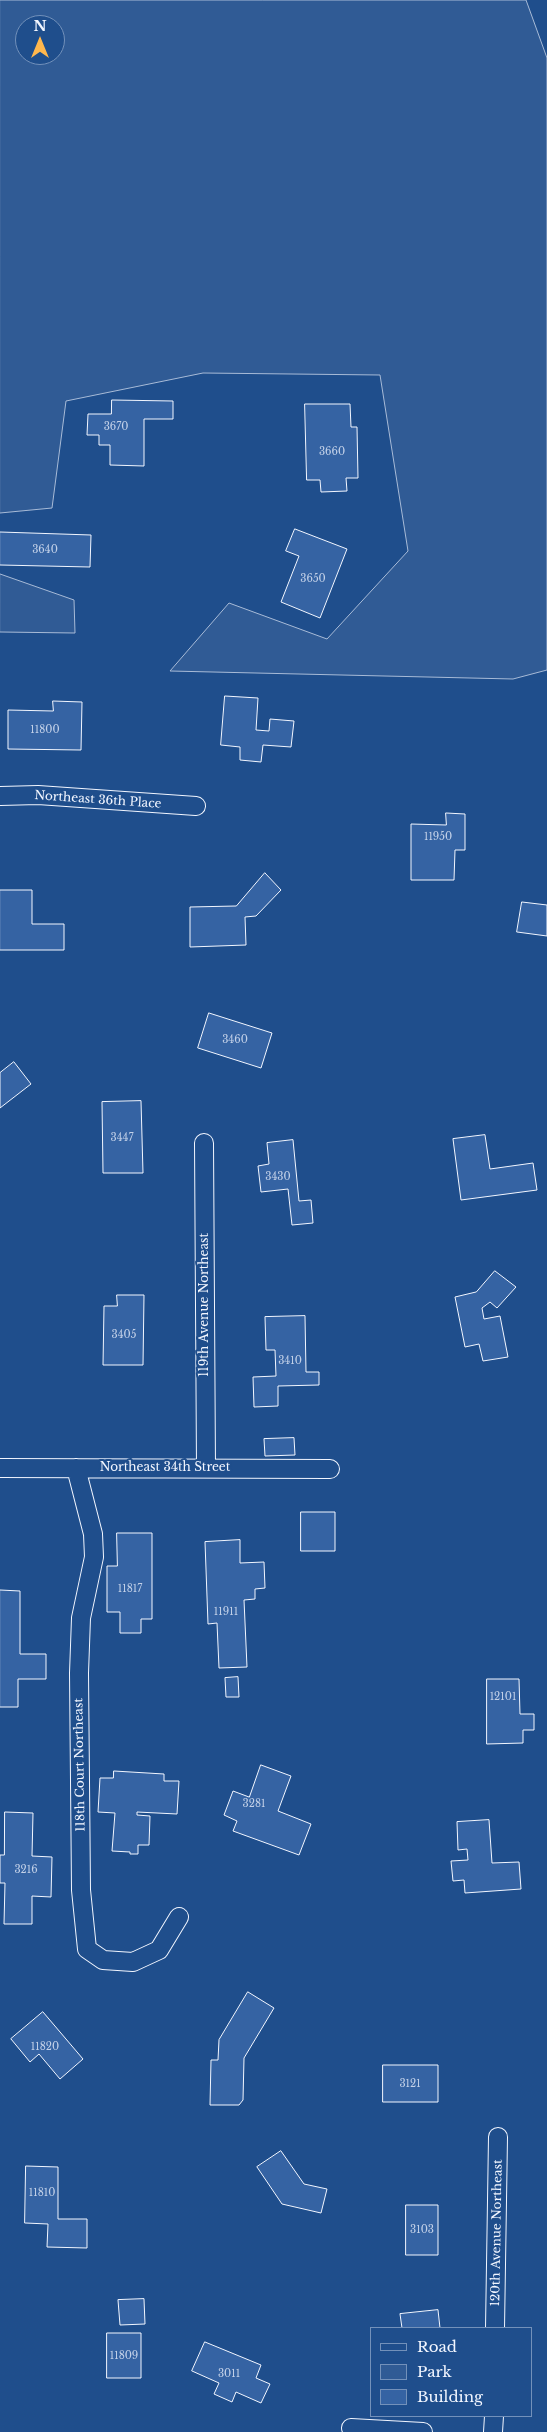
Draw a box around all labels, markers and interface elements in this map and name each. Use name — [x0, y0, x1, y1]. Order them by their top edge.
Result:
north arrow — [15, 15, 65, 65]
text: N — [33, 17, 47, 35]
house number: 3670 — [104, 421, 128, 433]
house number: 3660 — [319, 446, 345, 458]
house number: 3640 — [32, 544, 58, 556]
house number: 3650 — [300, 573, 326, 585]
house number: 11800 — [30, 724, 60, 736]
street label: Northeast 36th Place — [34, 788, 162, 812]
house number: 11950 — [424, 831, 452, 843]
house number: 3460 — [222, 1034, 248, 1046]
house number: 3447 — [111, 1132, 133, 1144]
house number: 3430 — [265, 1171, 291, 1183]
street label: 119th Avenue Northeast — [198, 1233, 212, 1377]
house number: 3405 — [112, 1329, 136, 1341]
house number: 3410 — [278, 1355, 302, 1367]
street label: Northeast 34th Street — [100, 1461, 230, 1475]
house number: 11817 — [118, 1583, 142, 1595]
house number: 11911 — [214, 1606, 238, 1618]
house number: 12101 — [490, 1691, 516, 1703]
street label: 118th Court Northeast — [72, 1698, 88, 1832]
house number: 3281 — [243, 1798, 265, 1810]
house number: 3216 — [14, 1864, 38, 1876]
house number: 11820 — [31, 2041, 59, 2053]
house number: 3121 — [399, 2078, 421, 2090]
street label: 120th Avenue Northeast — [489, 2159, 505, 2307]
house number: 11810 — [29, 2187, 55, 2199]
house number: 3103 — [410, 2224, 434, 2236]
legend — [370, 2327, 532, 2417]
text: Road — [417, 2337, 457, 2356]
house number: 11809 — [110, 2350, 138, 2362]
text: Park — [417, 2362, 452, 2381]
house number: 3011 — [218, 2368, 240, 2380]
text: Building — [417, 2387, 483, 2406]

